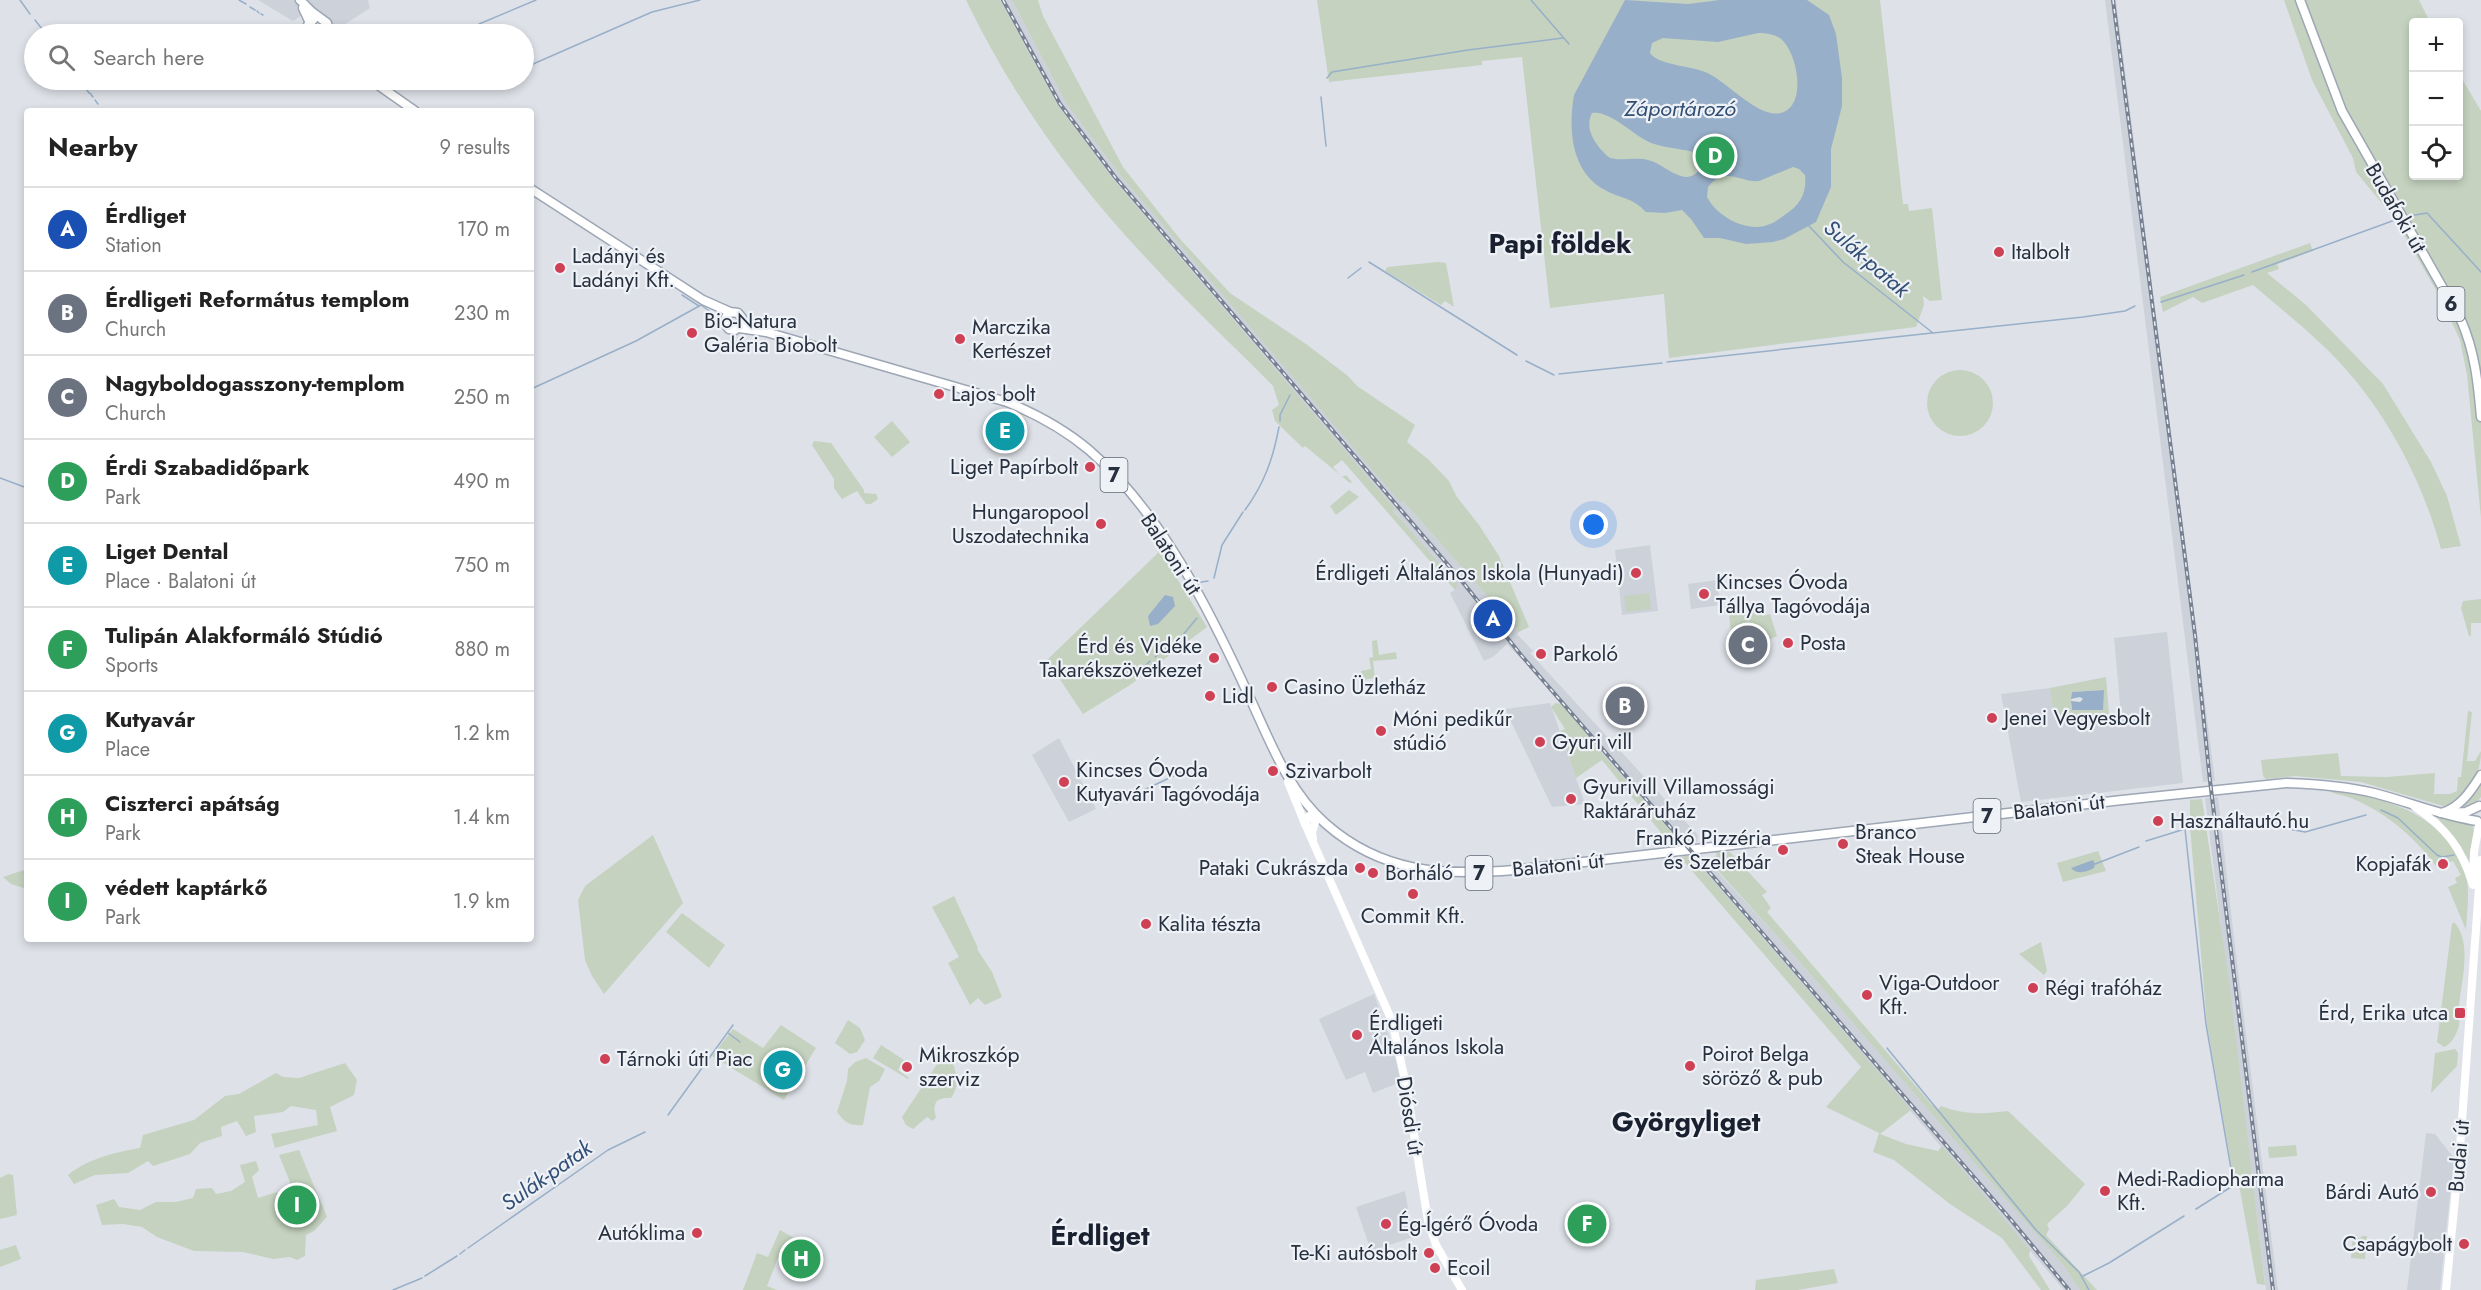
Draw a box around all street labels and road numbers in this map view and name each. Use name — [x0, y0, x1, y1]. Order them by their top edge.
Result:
street label: Budafoki út — [2358, 157, 2434, 259]
road number: 6 — [2438, 287, 2464, 321]
road number: 7 — [1100, 458, 1128, 492]
street label: Balatoni út — [1133, 507, 1209, 601]
street label: Balatoni út — [2011, 786, 2107, 828]
road number: 7 — [1974, 799, 2000, 833]
street label: Balatoni út — [1511, 845, 1605, 885]
road number: 7 — [1466, 856, 1492, 890]
street label: Diósdi út — [1389, 1074, 1431, 1158]
street label: Budai út — [2441, 1119, 2477, 1193]

